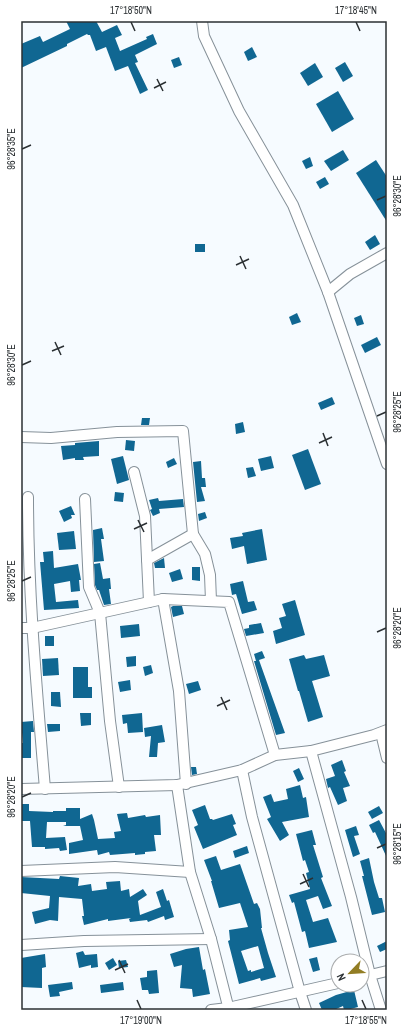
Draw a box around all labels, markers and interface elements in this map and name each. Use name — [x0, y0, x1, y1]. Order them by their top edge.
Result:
text: 17°18'50"N — [110, 4, 152, 17]
text: 17°18'45"N — [335, 4, 377, 17]
text: 96°28'35"E — [5, 128, 18, 170]
text: 96°28'30"E — [391, 175, 404, 217]
text: 96°28'30"E — [5, 344, 18, 386]
text: 96°28'25"E — [391, 391, 404, 433]
text: 96°28'25"E — [5, 560, 18, 602]
text: 96°28'20"E — [391, 607, 404, 649]
text: 96°28'20"E — [5, 776, 18, 818]
text: 96°28'15"E — [391, 823, 404, 865]
north arrow — [330, 953, 370, 993]
text: N — [333, 971, 349, 983]
text: 17°19'00"N — [120, 1014, 162, 1027]
text: 17°18'55"N — [345, 1014, 387, 1027]

